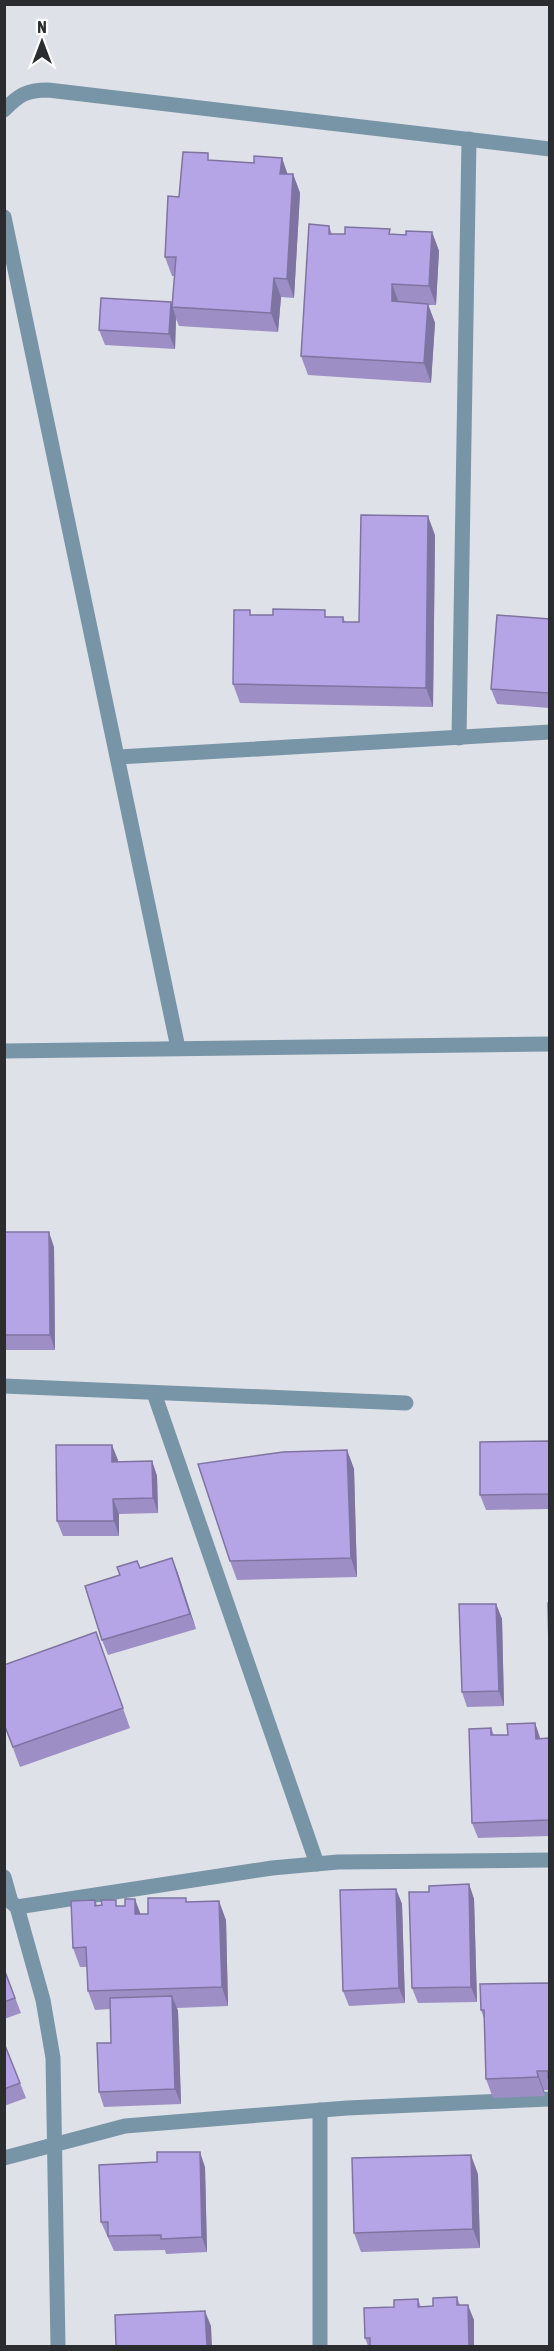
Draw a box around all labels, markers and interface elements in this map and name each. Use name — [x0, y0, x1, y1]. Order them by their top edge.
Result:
north arrow — [12, 12, 72, 72]
text: N — [37, 18, 47, 36]

